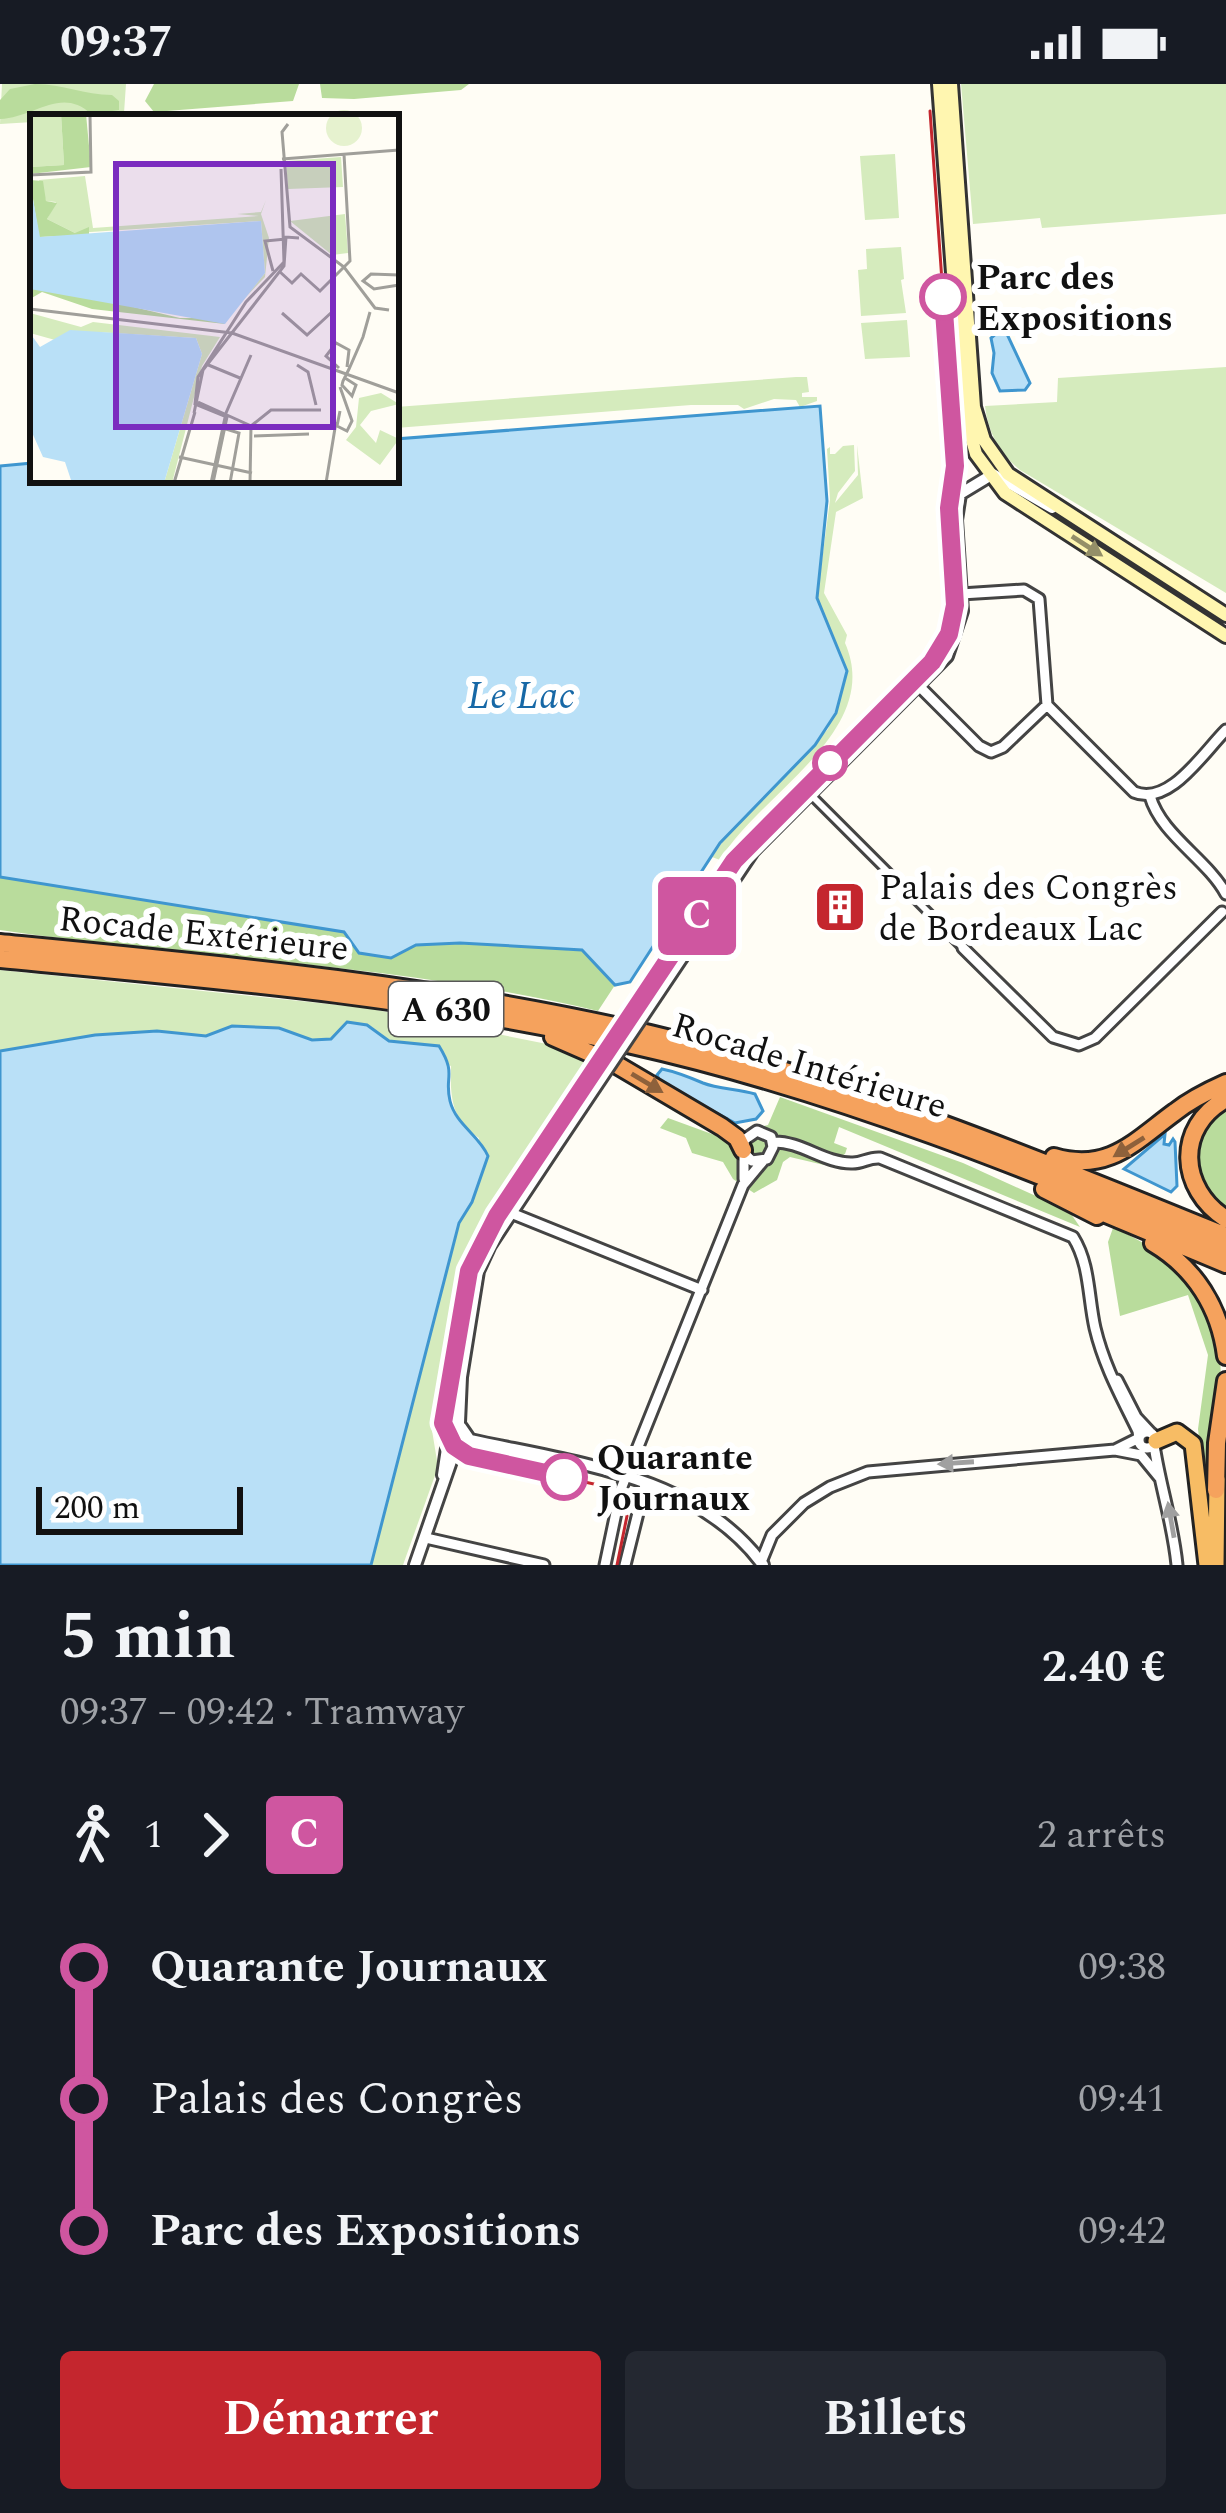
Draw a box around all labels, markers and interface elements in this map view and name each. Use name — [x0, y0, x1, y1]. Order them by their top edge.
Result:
text: 09:37 — [60, 8, 173, 77]
inset map — [30, 114, 399, 483]
place label: Parc des Expositions — [976, 251, 1173, 347]
marker: Parc des Expositions — [921, 275, 965, 319]
one-way arrow — [1070, 535, 1103, 557]
water label: Le Lac — [467, 667, 575, 726]
unlabelled marker — [814, 747, 846, 779]
place label: Palais des Congrès de Bordeaux Lac — [879, 861, 1178, 957]
line badge: C — [658, 877, 736, 955]
building icon: Palais des Congrès de Bordeaux Lac — [812, 879, 868, 935]
text: C — [682, 884, 712, 947]
street label: Rocade Extérieure — [56, 892, 351, 977]
road number: A 630 — [389, 982, 503, 1036]
street label: Rocade Intérieure — [665, 998, 954, 1134]
one-way arrow — [630, 1071, 664, 1092]
one-way arrow — [1112, 1135, 1145, 1157]
place label: Quarante Journaux — [597, 1431, 753, 1527]
one-way arrow — [937, 1453, 974, 1472]
marker: Quarante Journaux — [542, 1455, 586, 1499]
scale bar — [36, 1481, 243, 1534]
text: 200 m — [54, 1483, 140, 1533]
one-way arrow — [1161, 1501, 1180, 1538]
text: 5 min — [60, 1587, 236, 1688]
text: 2.40 € — [1042, 1633, 1166, 1702]
text: 09:37 – 09:42 · Tramway — [60, 1683, 464, 1742]
icon: walk — [60, 1802, 126, 1868]
icon: forward — [182, 1802, 248, 1868]
text: C — [290, 1803, 319, 1866]
text: 1 — [144, 1806, 164, 1865]
text: 2 arrêts — [1037, 1806, 1166, 1865]
text: Quarante Journaux — [150, 1933, 547, 2002]
text: 09:38 — [1078, 1938, 1166, 1997]
text: Palais des Congrès — [150, 2065, 523, 2134]
text: 09:41 — [1078, 2070, 1166, 2129]
text: Parc des Expositions — [150, 2197, 581, 2266]
text: 09:42 — [1078, 2202, 1166, 2261]
button: Démarrer — [60, 2351, 601, 2489]
button: Billets — [625, 2351, 1166, 2489]

